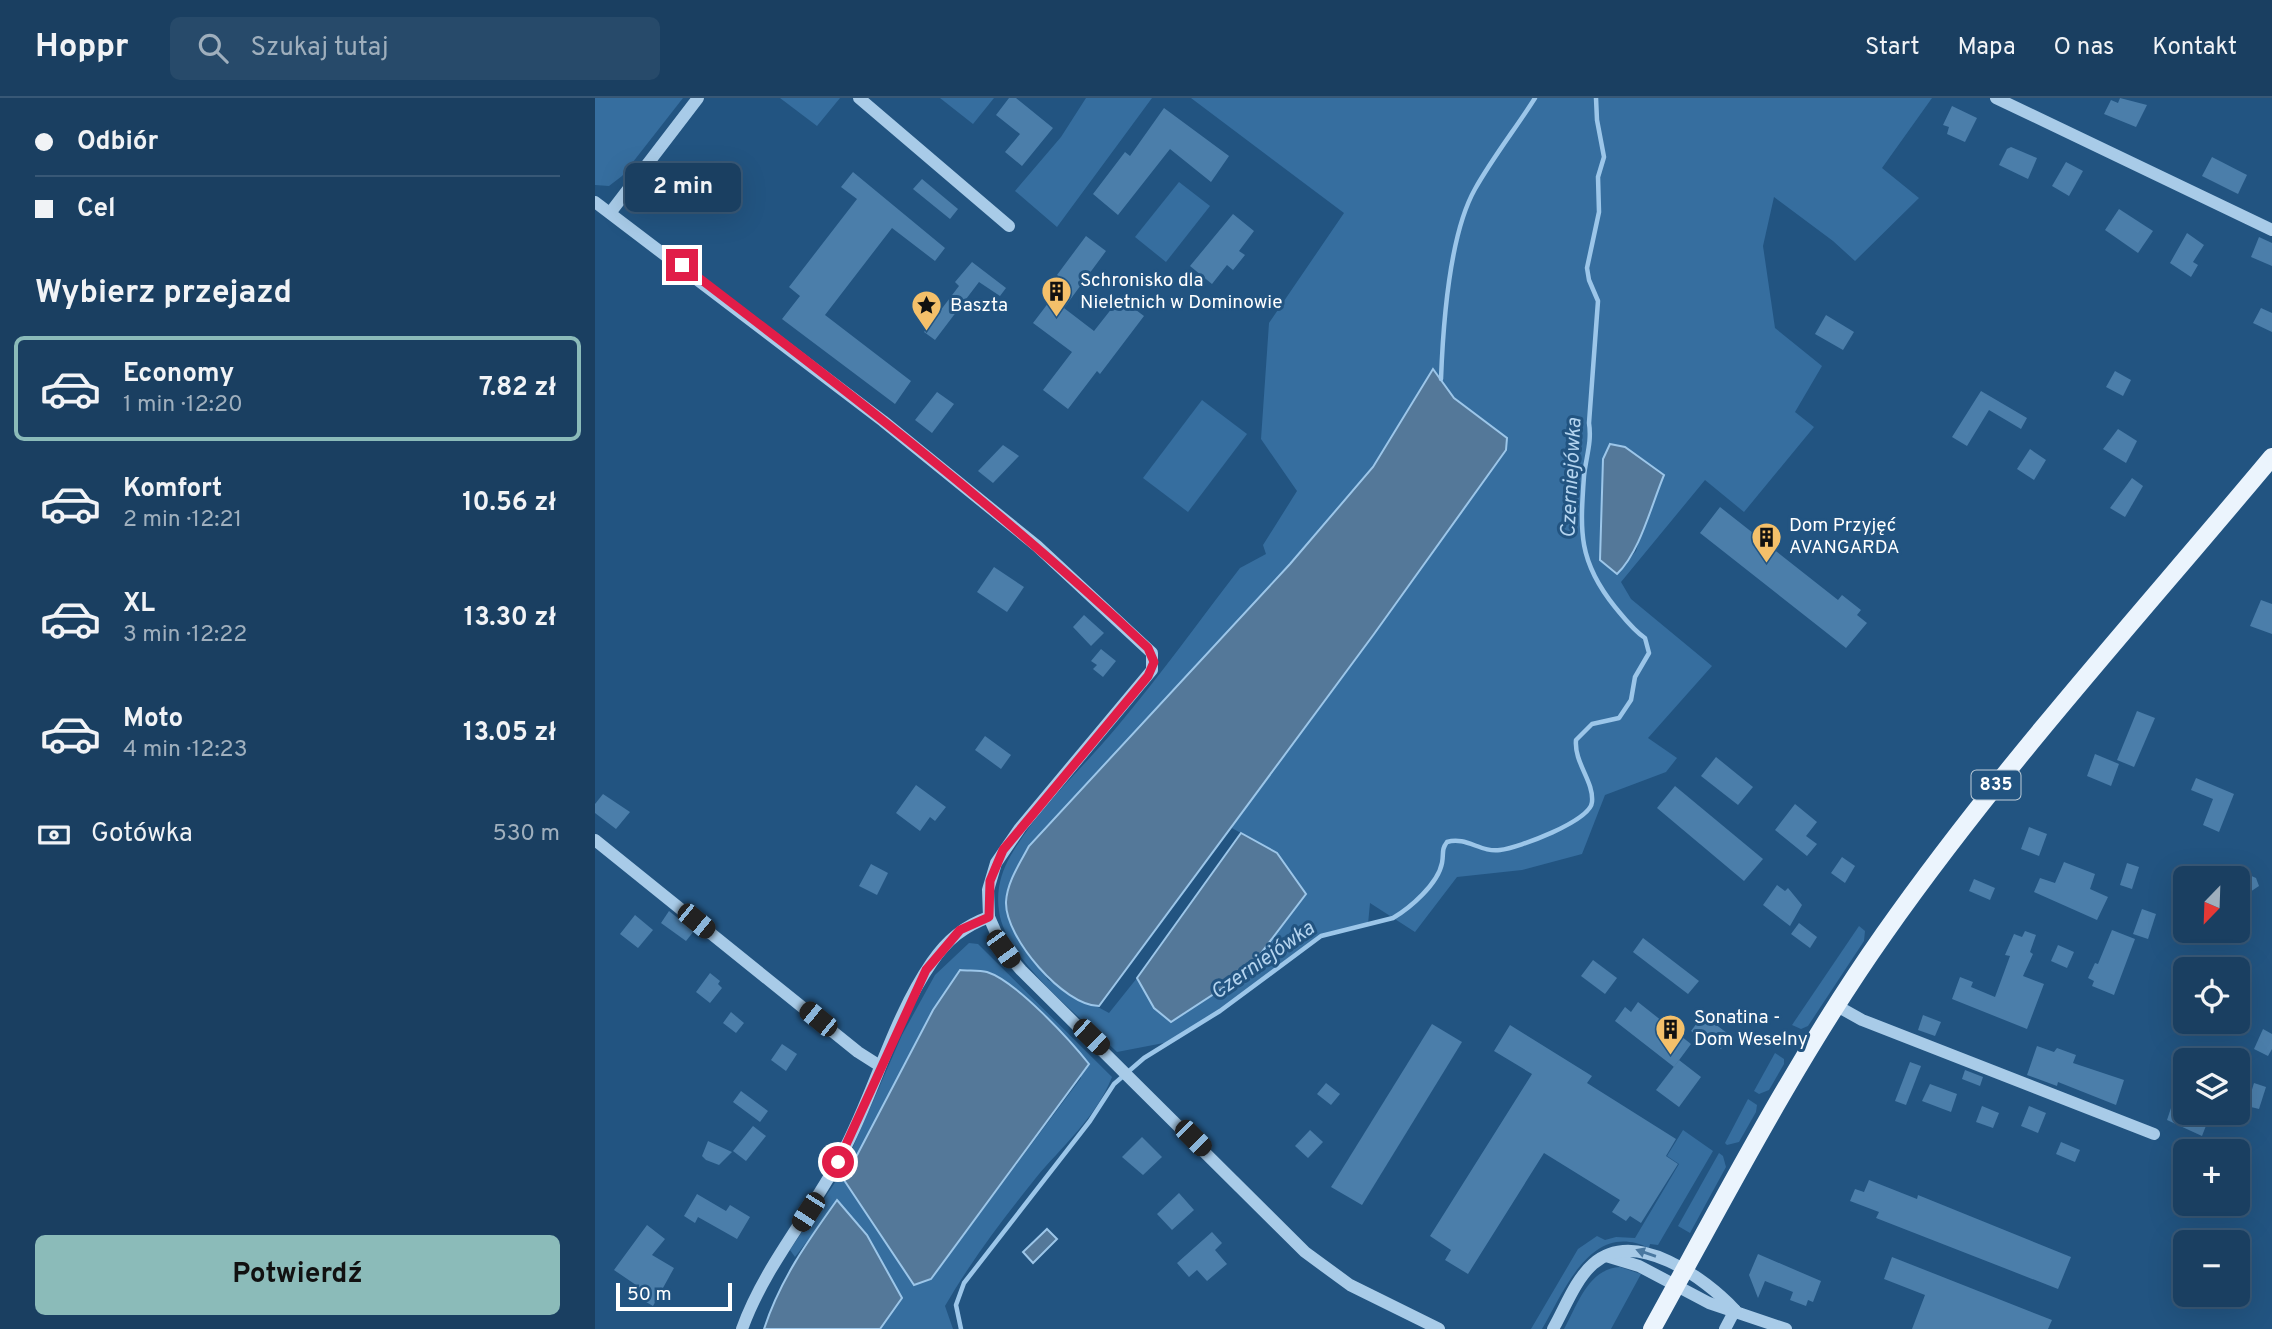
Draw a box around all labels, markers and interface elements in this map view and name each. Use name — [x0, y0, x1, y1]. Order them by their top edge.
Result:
search box — [170, 17, 660, 80]
text: Hoppr — [35, 27, 128, 69]
icon: search — [194, 29, 232, 67]
text: Szukaj tutaj — [250, 32, 389, 65]
text: Start — [1865, 33, 1920, 63]
text: Mapa — [1958, 33, 2016, 63]
text: O nas — [2054, 33, 2114, 63]
text: Kontakt — [2152, 33, 2237, 63]
text: Odbiór — [77, 126, 158, 159]
callout: 2 min — [624, 164, 740, 212]
text: 2 min — [653, 173, 713, 202]
text: Cel — [77, 193, 116, 226]
route end — [666, 249, 698, 281]
place label: Schronisko dla Nieletnich w Dominowie — [1080, 269, 1282, 315]
text: Wybierz przejazd — [35, 274, 292, 314]
building icon: Schronisko dla Nieletnich w Dominowie — [1040, 275, 1074, 319]
place icon: Baszta — [910, 289, 944, 333]
place label: Baszta — [950, 294, 1008, 318]
icon: car — [39, 357, 102, 420]
text: Economy — [123, 358, 234, 391]
text: 7.82 zł — [479, 372, 556, 405]
text: 1 min · 12:20 — [123, 391, 243, 420]
water label: Czerniejówka — [1555, 417, 1589, 539]
icon: car — [39, 472, 102, 535]
text: Komfort — [123, 473, 222, 506]
text: 10.56 zł — [462, 487, 556, 520]
text: 2 min · 12:21 — [123, 506, 242, 535]
place label: Dom Przyjęć AVANGARDA — [1789, 514, 1900, 560]
building icon: Dom Przyjęć AVANGARDA — [1749, 520, 1783, 564]
icon: car — [39, 587, 102, 650]
text: XL — [123, 588, 155, 621]
text: 13.30 zł — [464, 602, 556, 635]
text: 3 min · 12:22 — [123, 621, 247, 650]
icon: car — [39, 702, 102, 765]
text: Moto — [123, 703, 183, 736]
text: 13.05 zł — [463, 717, 556, 750]
text: 4 min · 12:23 — [123, 736, 248, 765]
road number: 835 — [1971, 770, 2021, 800]
icon: cash — [35, 816, 73, 854]
text: Gotówka — [91, 818, 193, 851]
text: 530 m — [492, 820, 560, 849]
north arrow — [2173, 866, 2251, 943]
map controls — [2173, 866, 2250, 1307]
car — [674, 900, 719, 942]
water label: Czerniejówka — [1206, 915, 1320, 1007]
car — [983, 926, 1024, 972]
button: locate — [2173, 957, 2250, 1034]
car — [796, 998, 841, 1040]
place label: Sonatina - Dom Weselny — [1694, 1006, 1808, 1052]
building icon: Sonatina - Dom Weselny — [1654, 1012, 1688, 1056]
car — [1069, 1015, 1114, 1059]
button: layers — [2173, 1048, 2250, 1125]
car — [1171, 1116, 1216, 1160]
button: + — [2173, 1139, 2250, 1216]
route start — [822, 1146, 854, 1178]
car — [788, 1189, 829, 1235]
button: − — [2173, 1230, 2250, 1307]
button: Potwierdź — [35, 1235, 560, 1315]
one-way arrow — [1635, 1247, 1656, 1258]
scale bar — [616, 1280, 731, 1312]
text: 50 m — [627, 1283, 672, 1307]

